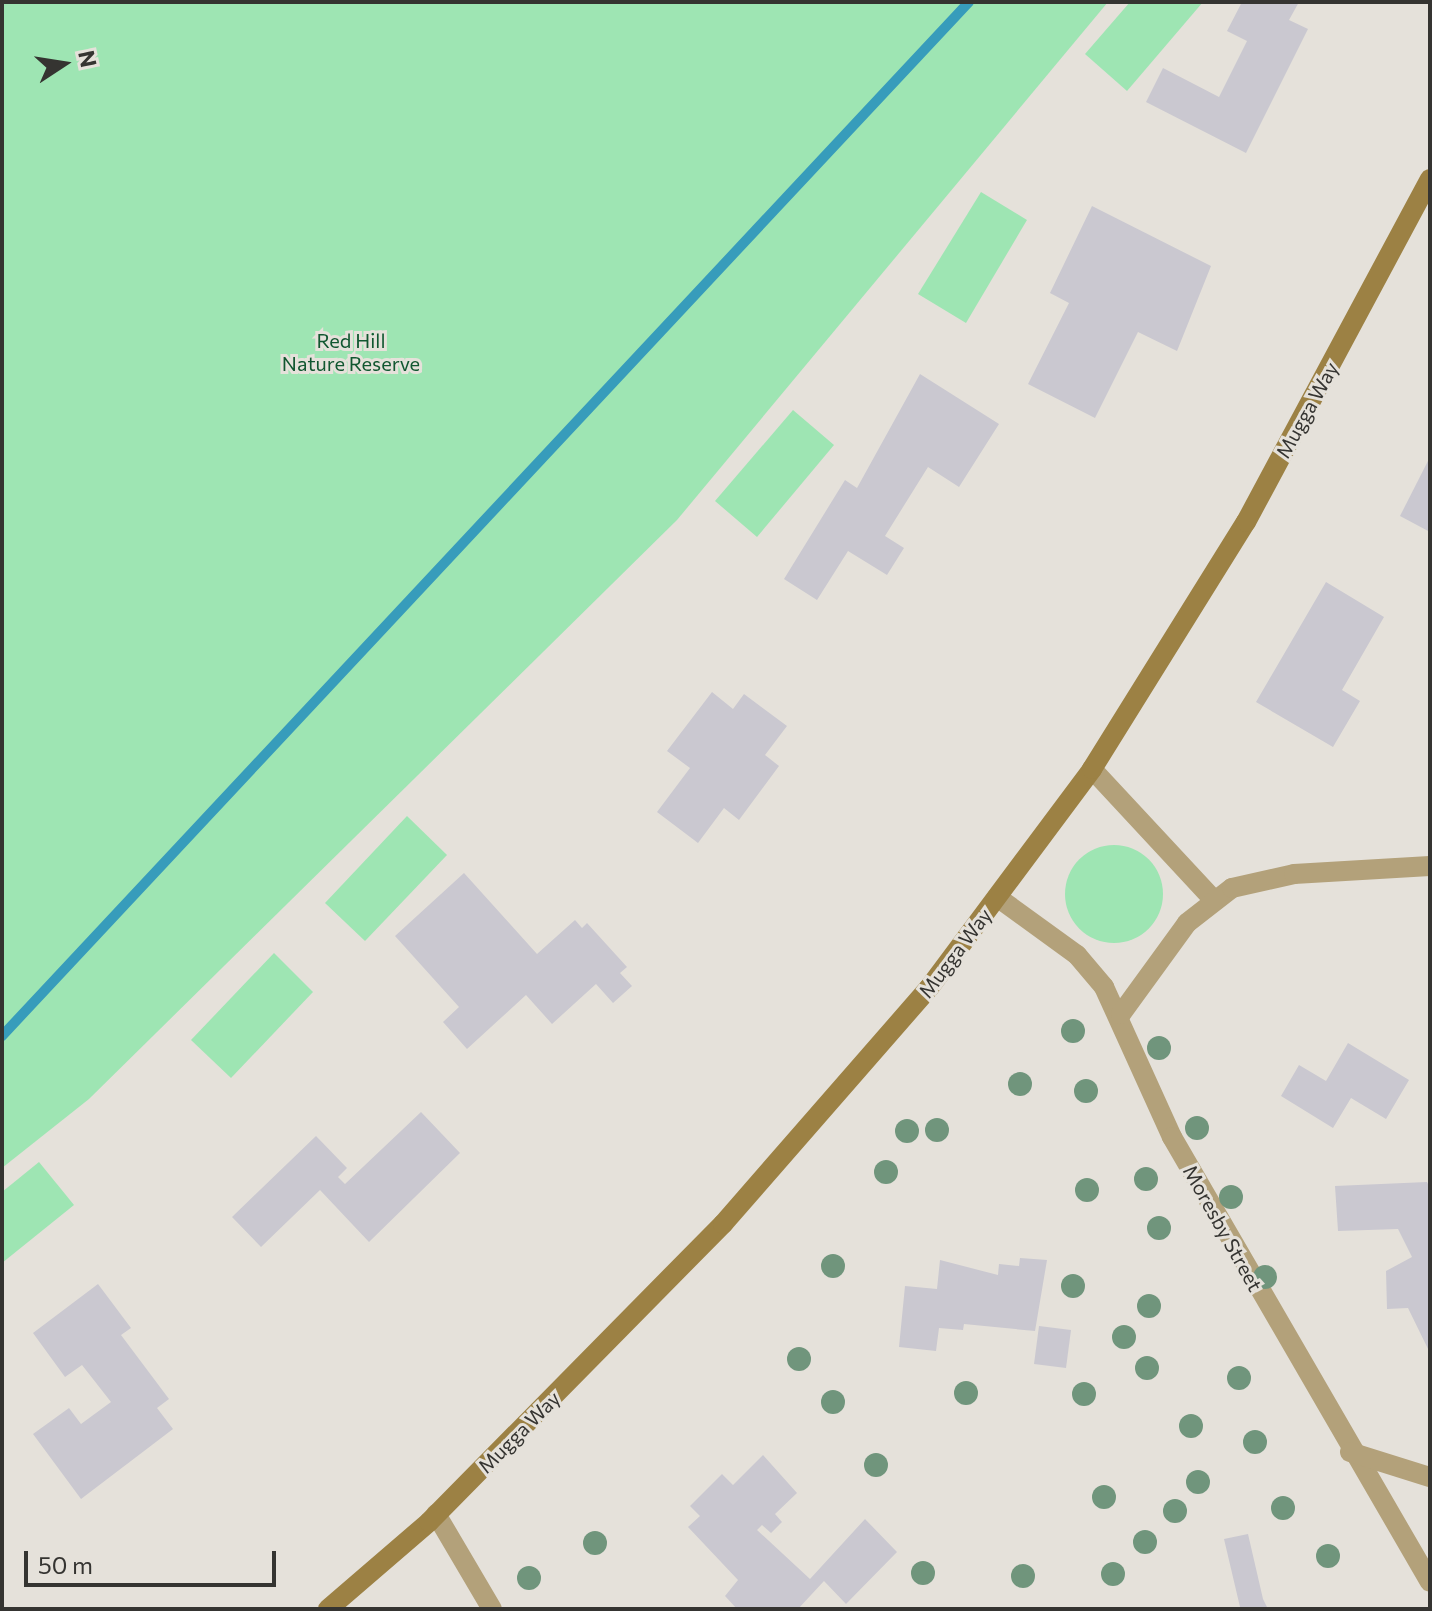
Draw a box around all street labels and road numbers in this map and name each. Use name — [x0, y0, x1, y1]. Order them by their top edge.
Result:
street label: Mugga Way — [1271, 358, 1343, 462]
street label: Mugga Way — [914, 903, 996, 1003]
street label: Moresby Street — [1178, 1161, 1268, 1295]
street label: Mugga Way — [473, 1386, 565, 1478]

